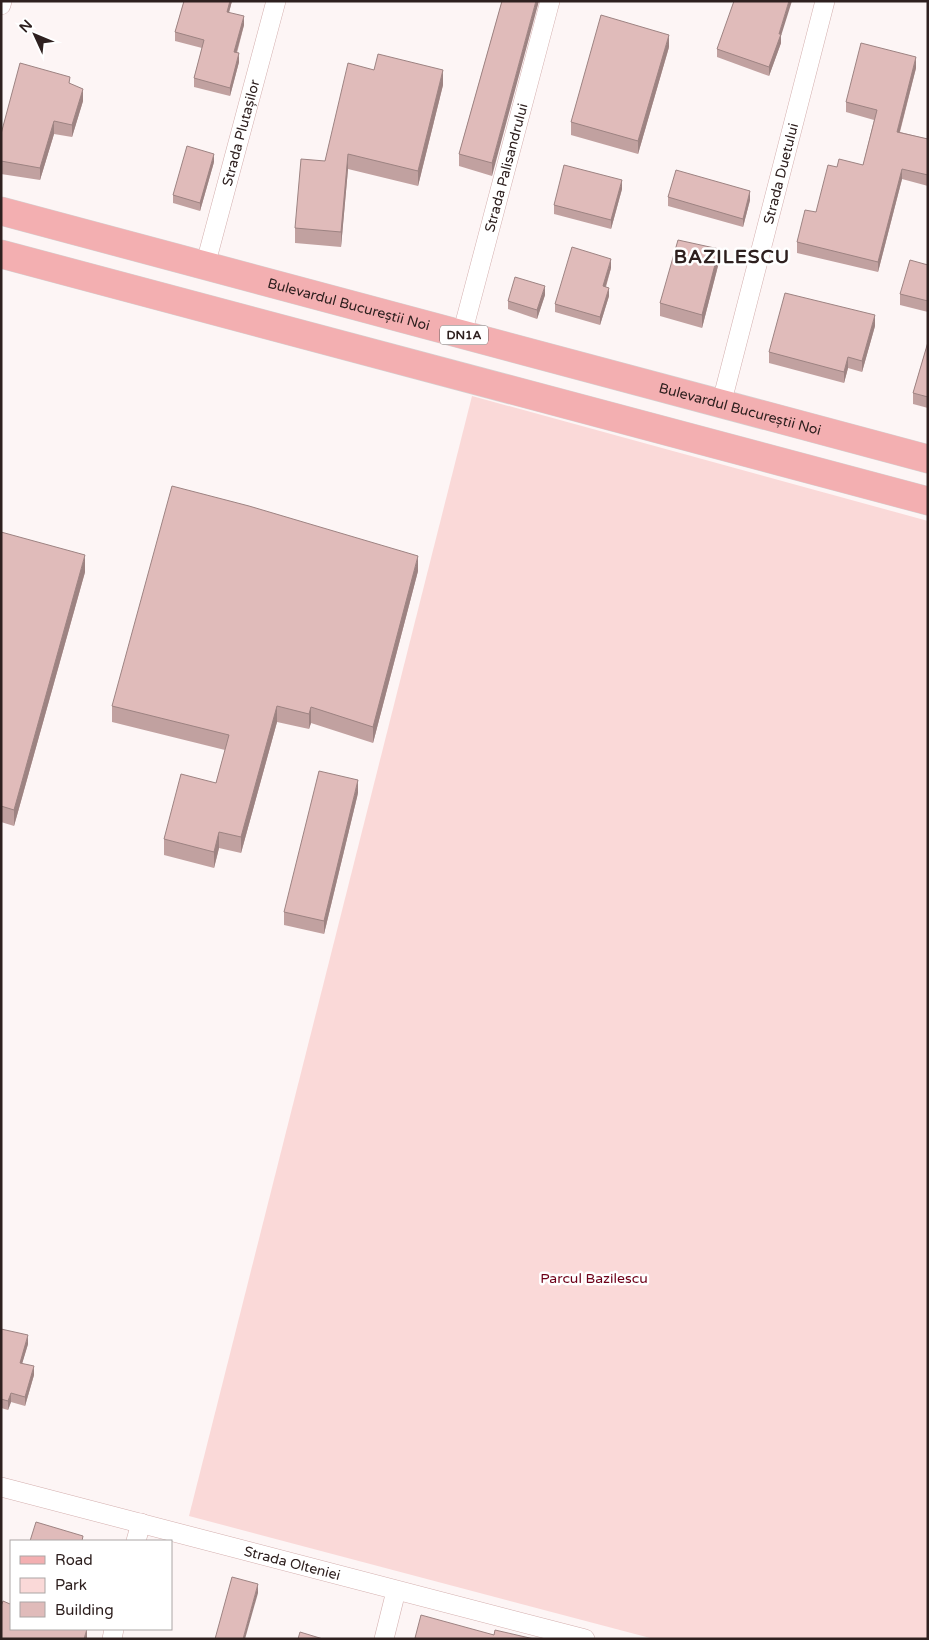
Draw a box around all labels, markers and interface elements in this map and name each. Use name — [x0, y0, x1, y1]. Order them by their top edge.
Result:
north arrow — [10, 10, 60, 60]
text: N — [16, 16, 36, 36]
street label: Strada Plutașilor — [218, 77, 263, 188]
street label: Strada Palisandrului — [481, 101, 531, 234]
street label: Strada Duetului — [759, 121, 802, 226]
district label: BAZILESCU — [674, 246, 790, 268]
street label: Bulevardul Bucureștii Noi — [266, 274, 432, 334]
road number: DN1A — [440, 326, 488, 344]
street label: Bulevardul Bucureștii Noi — [657, 379, 823, 439]
park label: Parcul Bazilescu — [540, 1270, 648, 1287]
legend — [10, 1540, 172, 1630]
street label: Strada Olteniei — [242, 1542, 342, 1583]
text: Road — [55, 1551, 93, 1569]
text: Park — [55, 1576, 87, 1594]
text: Building — [55, 1601, 114, 1619]

